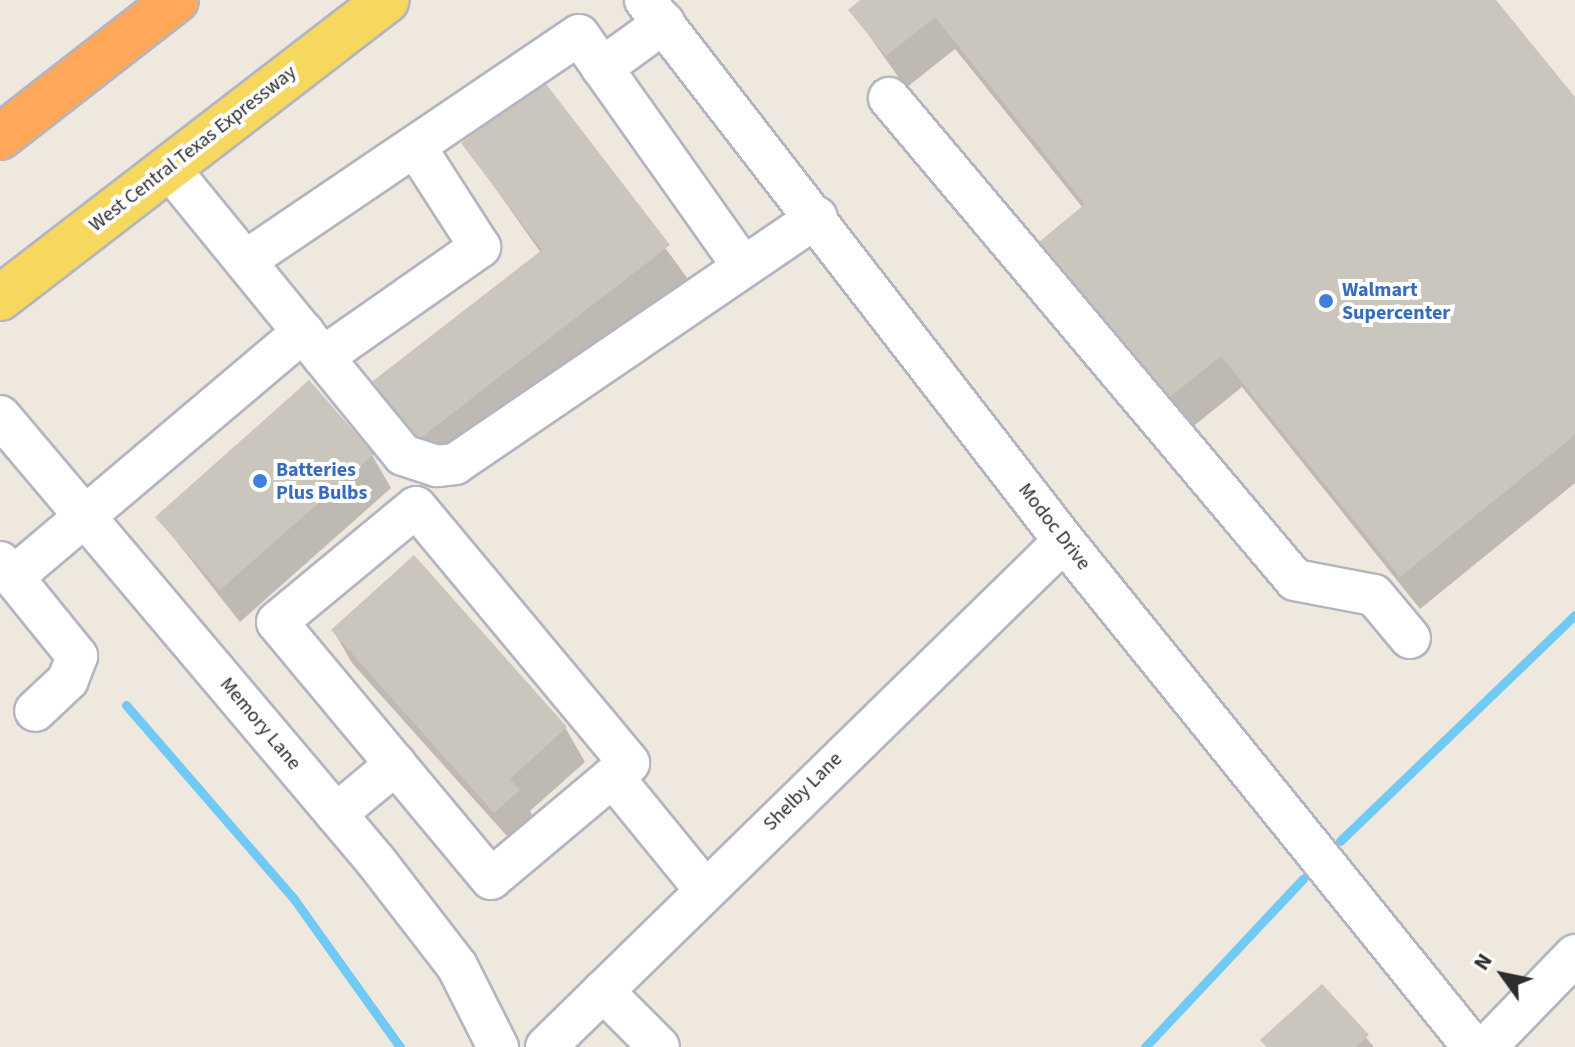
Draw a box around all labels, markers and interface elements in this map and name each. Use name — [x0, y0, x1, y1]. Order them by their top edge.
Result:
street label: West Central Texas Expressway — [85, 61, 301, 237]
place label: Walmart Supercenter — [1342, 278, 1450, 325]
marker: Walmart Supercenter — [1317, 292, 1335, 310]
place label: Batteries Plus Bulbs — [276, 458, 367, 505]
marker: Batteries Plus Bulbs — [251, 472, 269, 490]
street label: Modoc Drive — [1013, 479, 1095, 575]
street label: Memory Lane — [214, 673, 306, 775]
street label: Shelby Lane — [759, 748, 847, 836]
north arrow — [1463, 935, 1543, 1015]
text: N — [1465, 947, 1500, 977]

